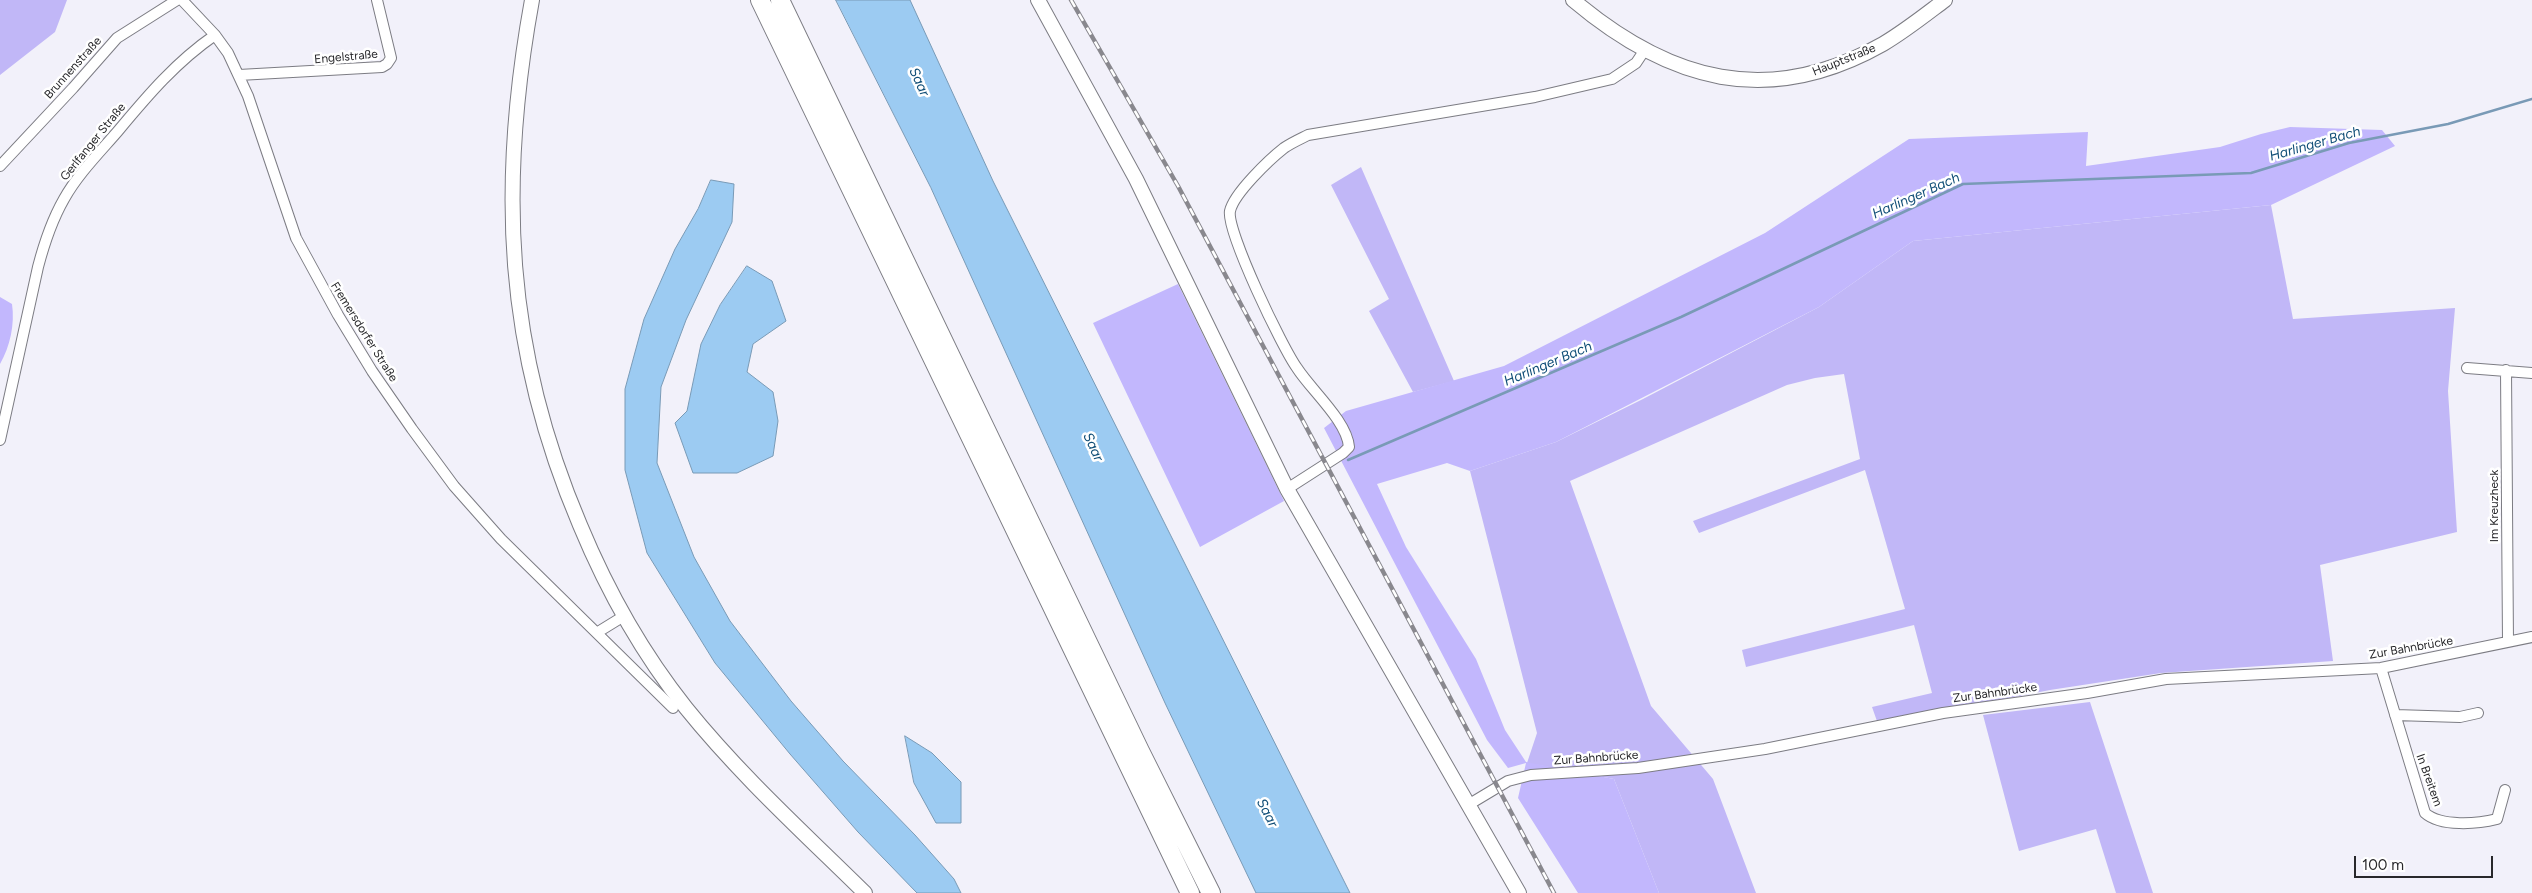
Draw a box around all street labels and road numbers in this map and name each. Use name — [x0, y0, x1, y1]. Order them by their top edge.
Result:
street label: Brunnenstraße — [41, 34, 105, 102]
street label: Hauptstraße — [1810, 41, 1878, 79]
street label: Engelstraße — [314, 47, 378, 67]
street label: Gerlfanger Straße — [57, 100, 129, 184]
street label: Fremersdorfer Straße — [327, 279, 401, 385]
street label: Im Kreuzheck — [2487, 470, 2501, 542]
street label: Zur Bahnbrücke — [2368, 634, 2454, 662]
street label: Zur Bahnbrücke — [1952, 680, 2038, 706]
street label: Zur Bahnbrücke — [1553, 748, 1639, 768]
street label: In Breitem — [2413, 752, 2445, 808]

